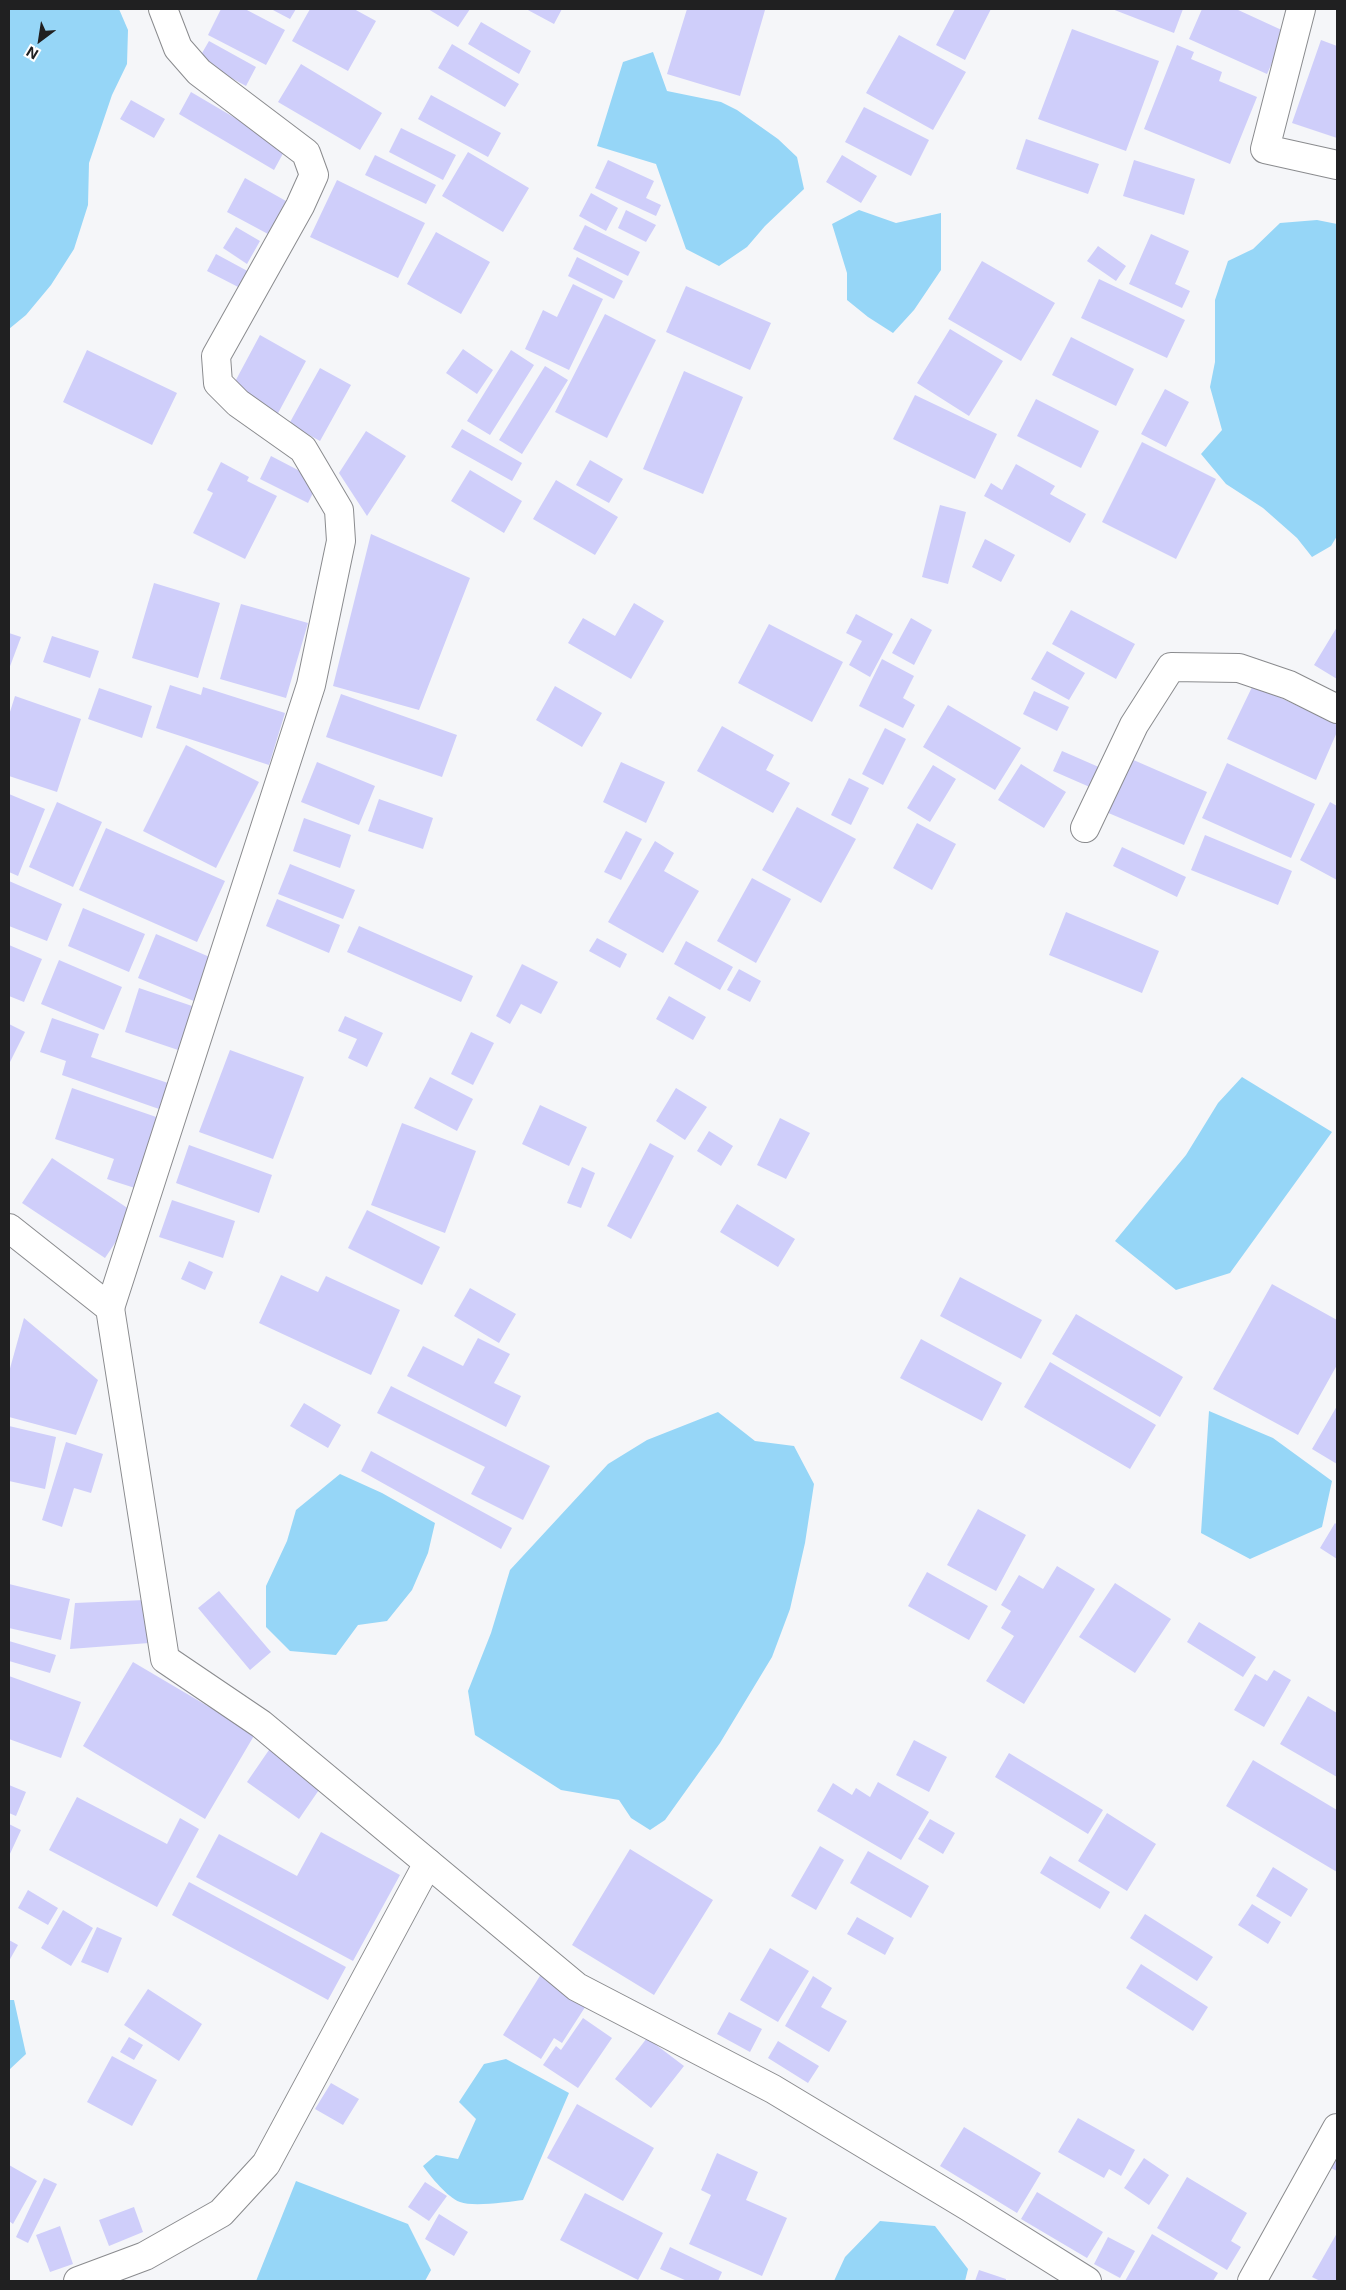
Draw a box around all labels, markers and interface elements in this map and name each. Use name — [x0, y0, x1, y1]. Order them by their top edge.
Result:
north arrow — [15, 15, 65, 65]
text: N — [23, 43, 41, 63]

